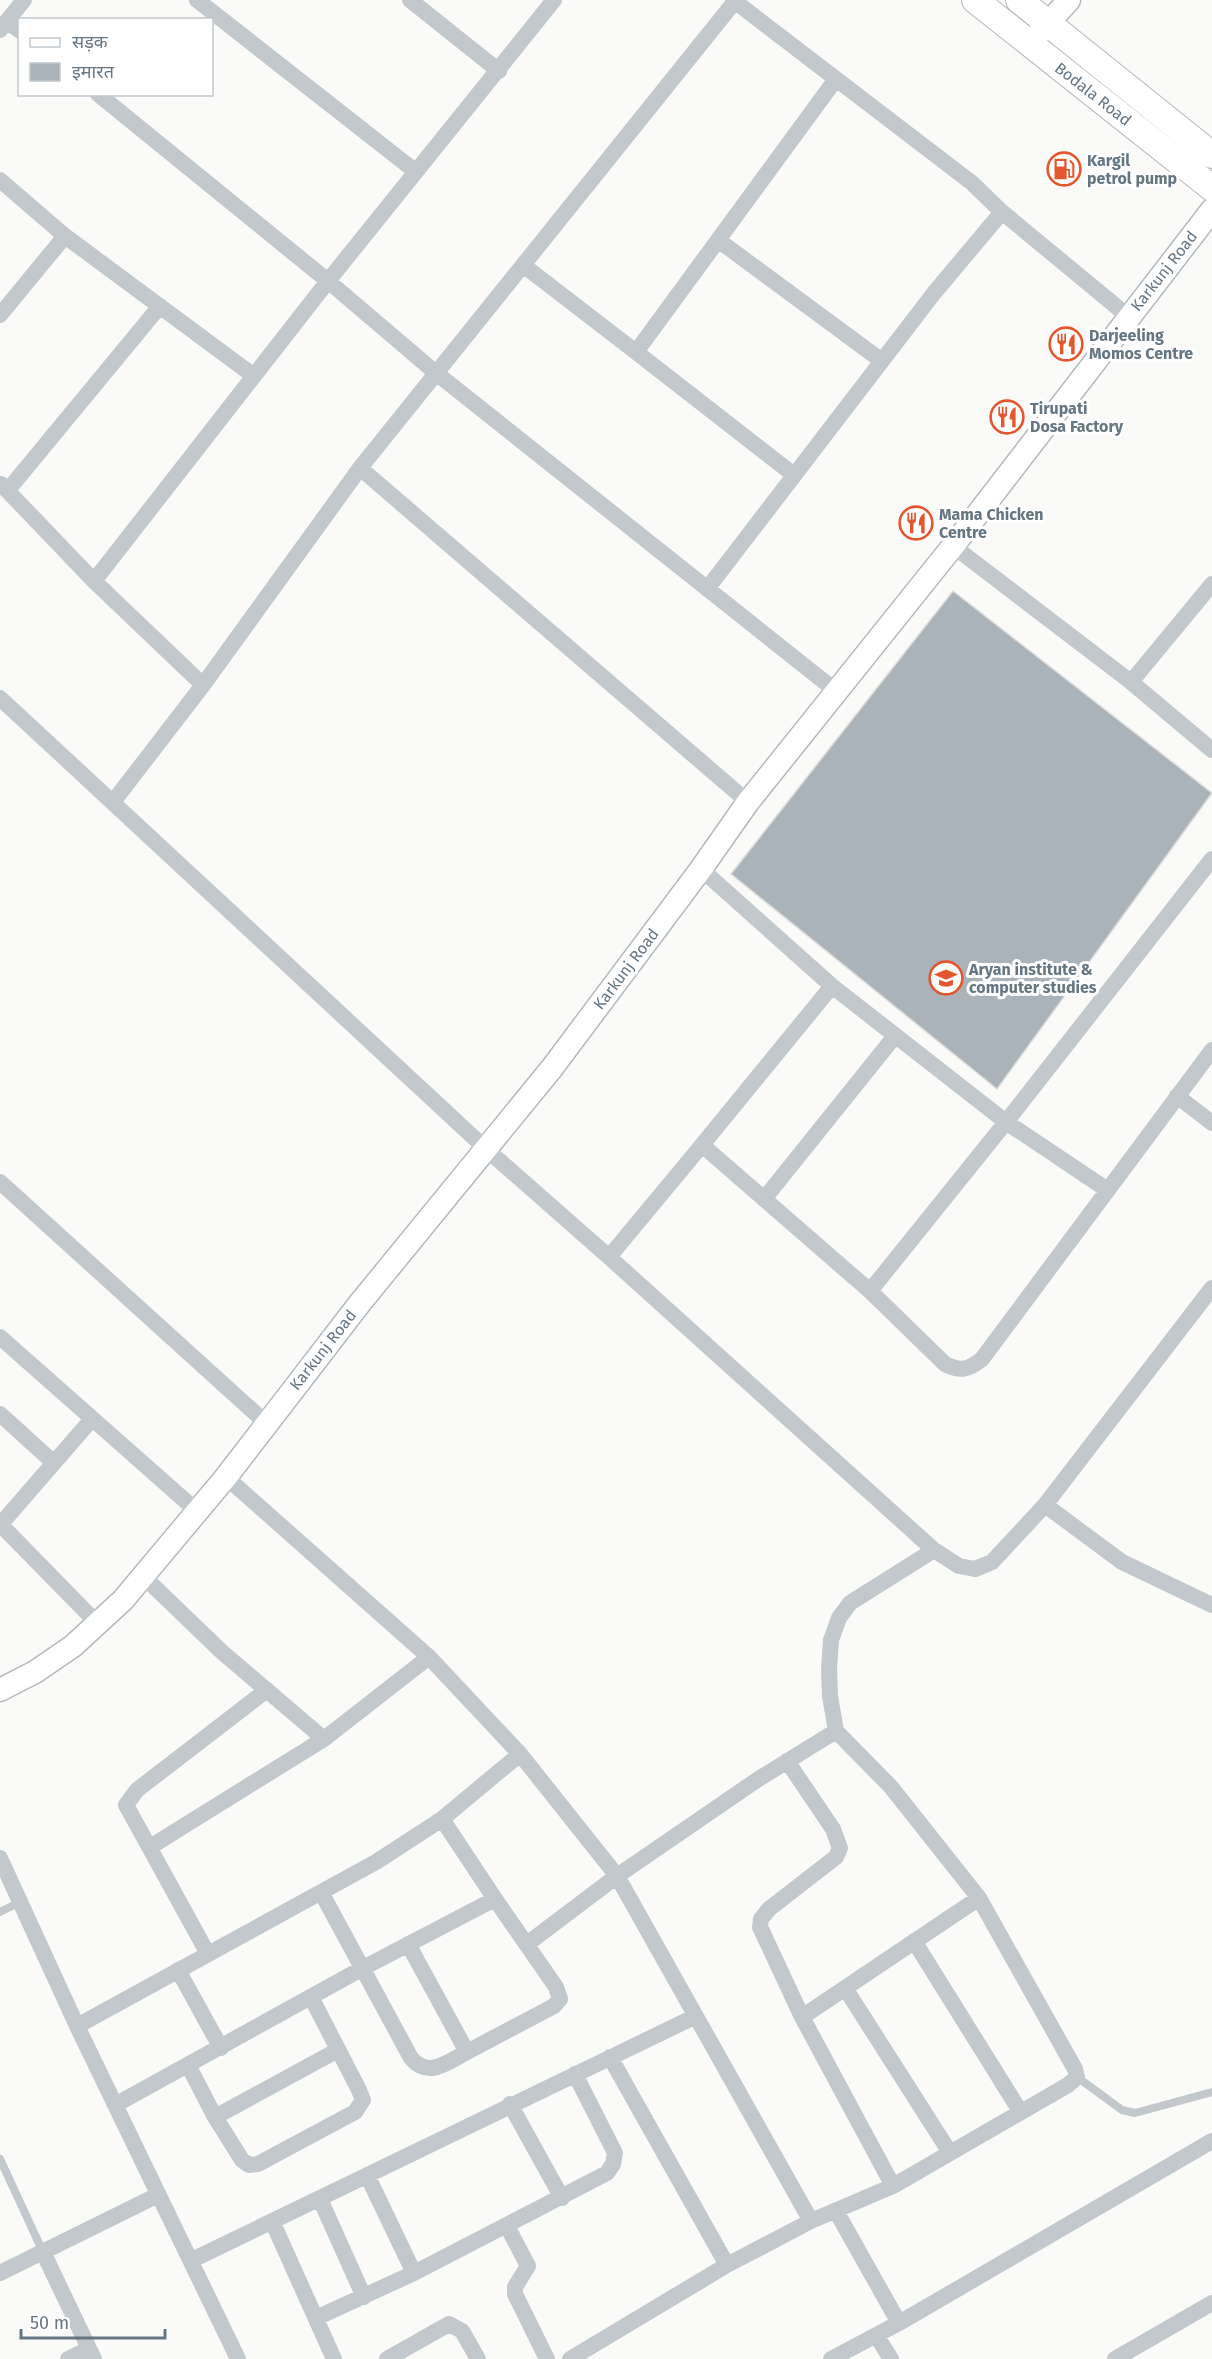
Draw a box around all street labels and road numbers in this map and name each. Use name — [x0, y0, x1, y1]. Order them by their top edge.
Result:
street label: Bodala Road — [1051, 58, 1135, 130]
street label: Karkunj Road — [1127, 227, 1201, 315]
street label: Karkunj Road — [589, 925, 663, 1013]
street label: Karkunj Road — [286, 1306, 360, 1394]

